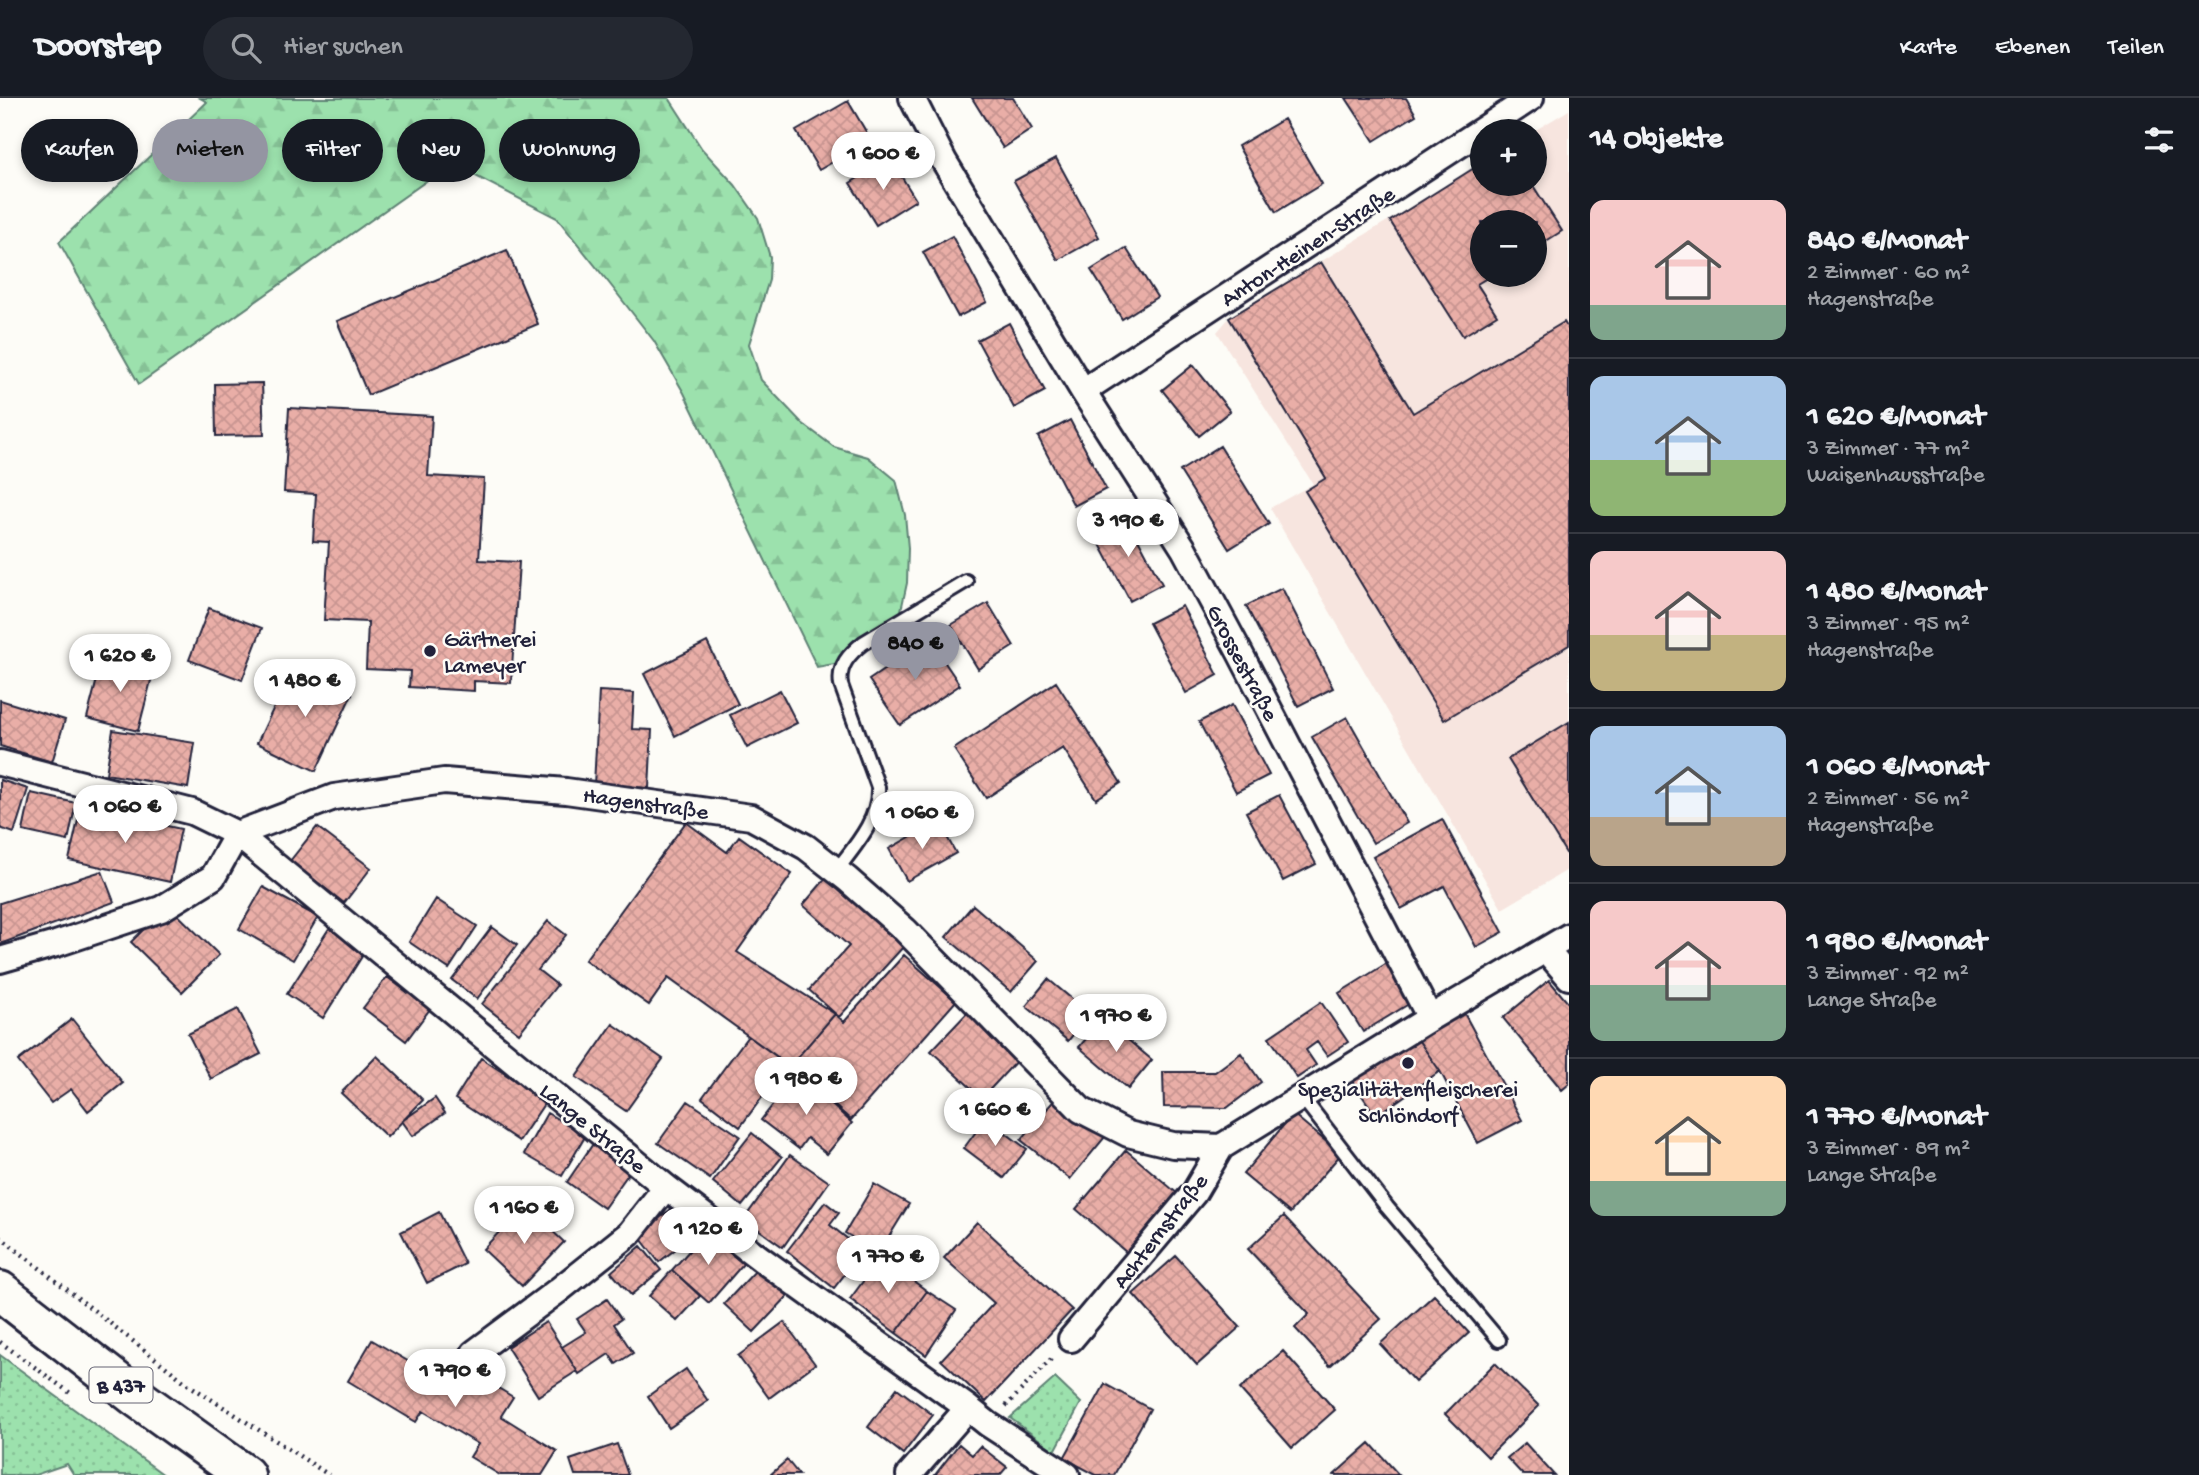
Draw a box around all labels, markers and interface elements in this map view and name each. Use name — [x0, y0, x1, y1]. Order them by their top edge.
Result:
search box — [203, 17, 693, 80]
text: Doorstep — [35, 29, 161, 67]
icon: search — [227, 29, 265, 67]
text: Hier suchen — [283, 33, 403, 64]
text: Karte — [1900, 34, 1957, 63]
text: Ebenen — [1995, 34, 2070, 63]
text: Teilen — [2108, 34, 2164, 63]
chip: Kaufen — [21, 119, 138, 182]
chip: Mieten — [152, 119, 268, 182]
chip: Filter — [282, 119, 383, 182]
chip: Neu — [397, 119, 485, 182]
chip: Wohnung — [499, 119, 640, 182]
map controls — [1470, 119, 1547, 287]
button: + — [1470, 119, 1547, 196]
icon: filters — [2140, 121, 2178, 159]
text: 14 Objekte — [1590, 123, 1723, 158]
pin: 1 600 € — [818, 132, 948, 192]
text: 1 600 € — [847, 141, 919, 168]
street label: Anton-Heinen-Straße — [1217, 181, 1402, 314]
button: − — [1470, 210, 1547, 287]
text: 840 €/Monat — [1807, 225, 1966, 260]
icon: home — [1646, 228, 1730, 312]
text: 2 Zimmer · 60 m² — [1807, 260, 1970, 287]
text: Hagenstraße — [1807, 287, 1933, 314]
text: 1 620 €/Monat — [1807, 401, 1985, 436]
icon: home — [1646, 404, 1730, 488]
text: 3 Zimmer · 77 m² — [1807, 436, 1970, 463]
text: Waisenhausstraße — [1807, 463, 1985, 490]
pin: 3 190 € — [1063, 500, 1193, 559]
text: 3 190 € — [1093, 508, 1163, 535]
text: 1 480 €/Monat — [1807, 576, 1986, 611]
icon: home — [1646, 579, 1730, 663]
street label: Grossestraße — [1199, 601, 1283, 727]
text: 3 Zimmer · 95 m² — [1807, 611, 1970, 638]
pin: 840 € — [866, 622, 964, 682]
place label: Gärtnerei Lameyer — [444, 628, 537, 681]
text: 840 € — [887, 631, 943, 658]
pin: 1 620 € — [55, 634, 185, 694]
text: Hagenstraße — [1807, 638, 1933, 665]
text: 1 620 € — [85, 643, 155, 670]
marker: Gärtnerei Lameyer — [422, 643, 438, 659]
pin: 1 480 € — [240, 660, 370, 719]
text: 1 480 € — [270, 668, 340, 695]
text: 1 060 €/Monat — [1807, 751, 1987, 786]
icon: home — [1646, 754, 1730, 838]
street label: Hagenstraße — [581, 783, 711, 828]
pin: 1 060 € — [60, 786, 190, 845]
text: 2 Zimmer · 56 m² — [1807, 786, 1969, 813]
pin: 1 060 € — [857, 792, 987, 851]
text: 1 060 € — [89, 794, 161, 821]
text: 1 060 € — [886, 800, 958, 827]
text: Hagenstraße — [1807, 813, 1933, 840]
text: 1 980 €/Monat — [1807, 926, 1986, 961]
icon: home — [1646, 929, 1730, 1013]
text: 3 Zimmer · 92 m² — [1807, 961, 1969, 988]
text: Lange Straße — [1807, 988, 1936, 1015]
pin: 1 970 € — [1051, 995, 1181, 1054]
text: 1 970 € — [1081, 1003, 1151, 1030]
marker: Spezialitätenfleischerei Schlöndorf — [1400, 1055, 1416, 1071]
pin: 1 980 € — [741, 1058, 871, 1117]
text: 1 980 € — [770, 1066, 842, 1093]
place label: Spezialitätenfleischerei Schlöndorf — [1298, 1078, 1518, 1131]
street label: Lange Straße — [533, 1079, 651, 1182]
pin: 1 660 € — [930, 1088, 1060, 1148]
text: 1 660 € — [960, 1097, 1030, 1124]
text: 1 770 €/Monat — [1807, 1101, 1986, 1136]
icon: home — [1646, 1104, 1730, 1188]
text: 3 Zimmer · 89 m² — [1807, 1136, 1970, 1163]
text: Lange Straße — [1807, 1163, 1936, 1190]
street label: Achternstraße — [1108, 1168, 1216, 1295]
pin: 1 160 € — [459, 1186, 589, 1246]
text: 1 160 € — [490, 1195, 558, 1222]
pin: 1 120 € — [643, 1208, 773, 1267]
text: 1 120 € — [674, 1216, 742, 1243]
pin: 1 770 € — [823, 1236, 953, 1295]
text: 1 770 € — [853, 1244, 923, 1271]
pin: 1 790 € — [390, 1350, 520, 1409]
text: 1 790 € — [420, 1358, 490, 1385]
road number: B 437 — [90, 1368, 152, 1402]

